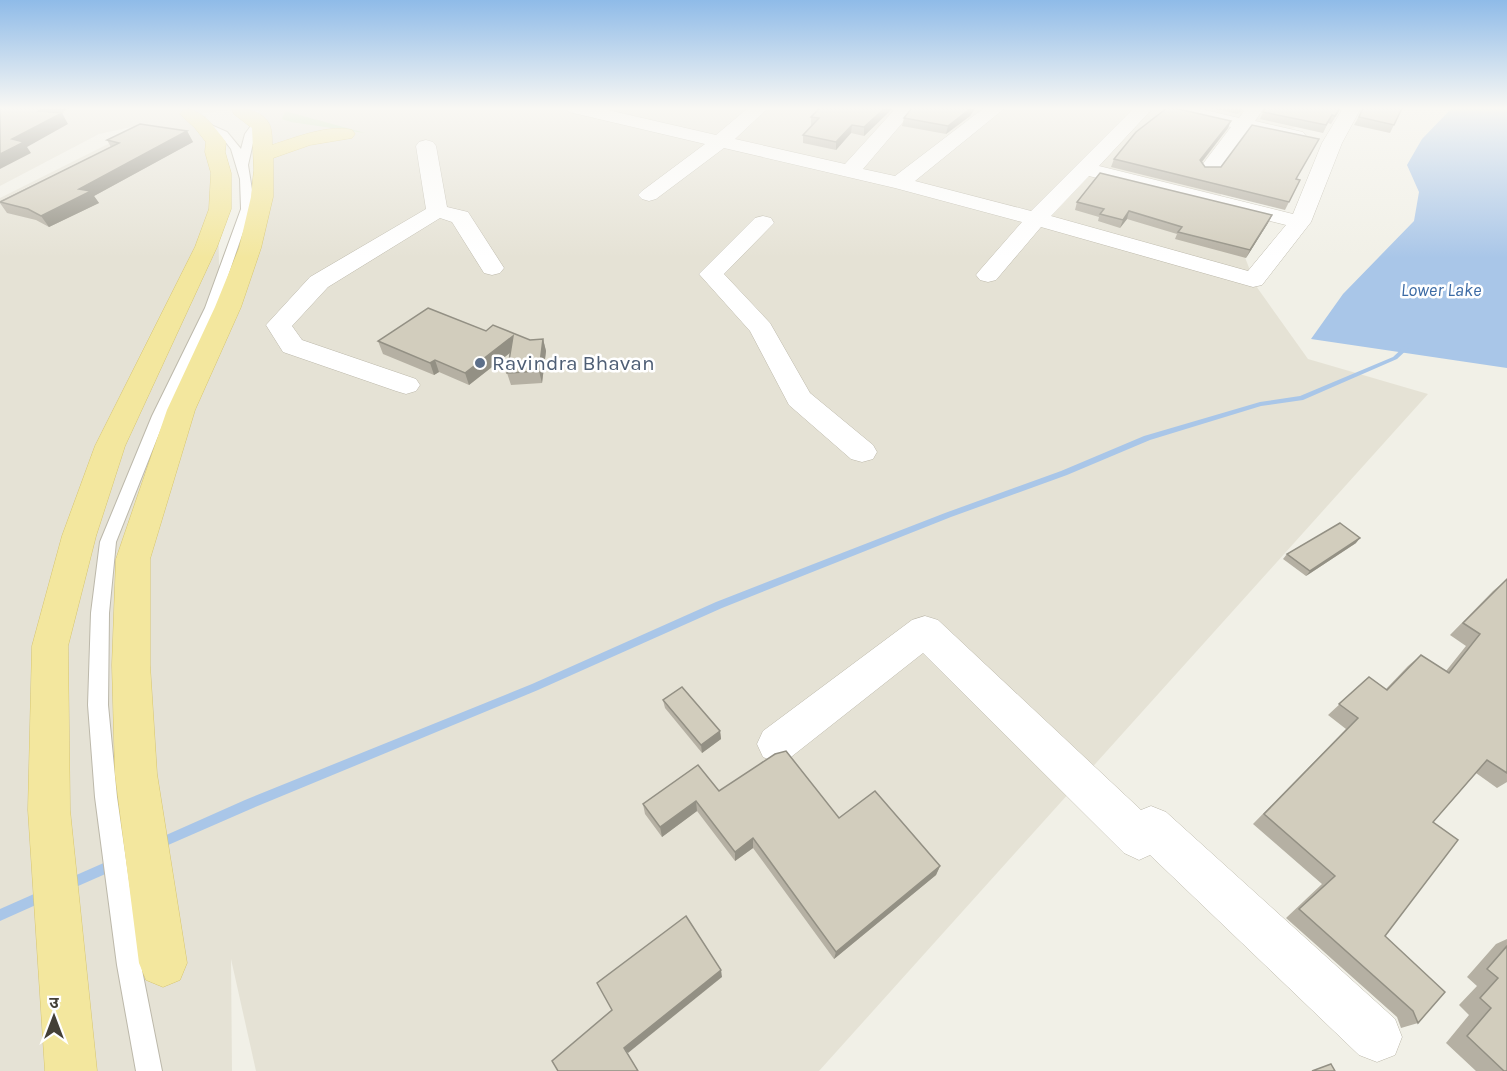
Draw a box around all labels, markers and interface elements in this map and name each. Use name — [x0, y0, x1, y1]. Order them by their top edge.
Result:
water label: Lower Lake — [1401, 279, 1481, 301]
place label: Ravindra Bhavan — [492, 351, 655, 375]
marker: Ravindra Bhavan — [473, 356, 487, 370]
north arrow — [24, 987, 84, 1047]
text: उ — [49, 993, 59, 1012]

